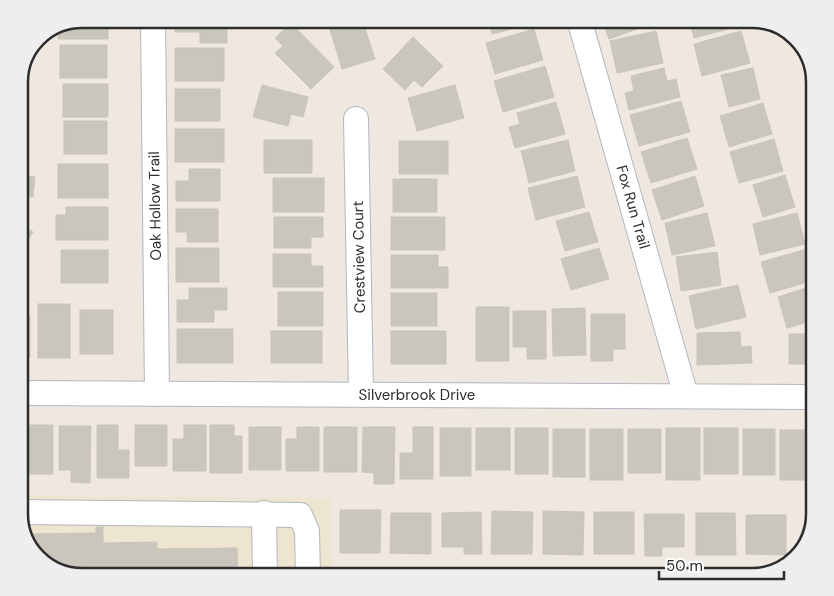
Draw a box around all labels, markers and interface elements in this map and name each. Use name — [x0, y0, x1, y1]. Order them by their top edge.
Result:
street label: Oak Hollow Trail — [144, 151, 166, 261]
street label: Fox Run Trail — [612, 163, 654, 251]
street label: Crestview Court — [348, 200, 370, 313]
street label: Silverbrook Drive — [359, 385, 475, 405]
scale bar — [659, 548, 784, 580]
text: 50 m — [666, 556, 703, 576]

